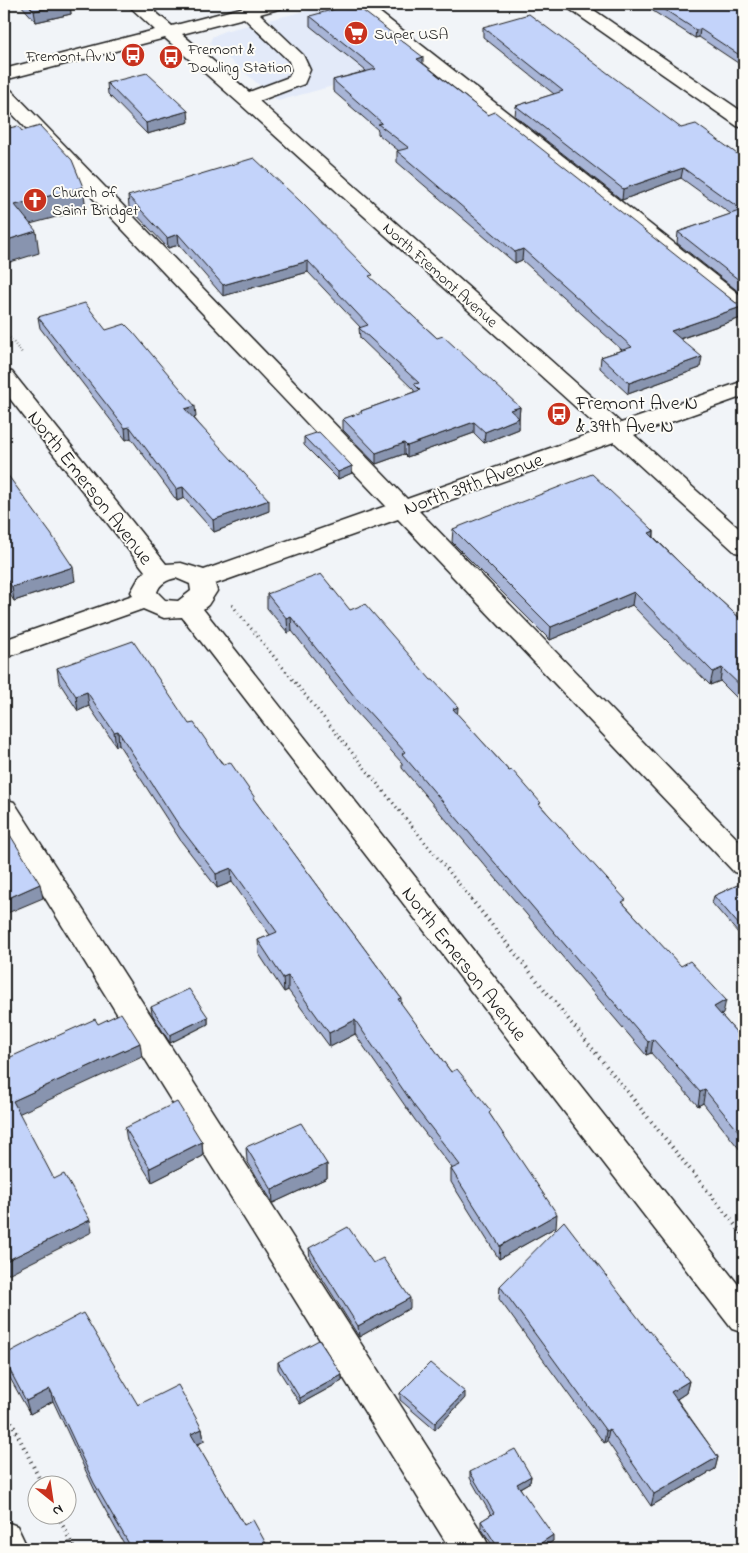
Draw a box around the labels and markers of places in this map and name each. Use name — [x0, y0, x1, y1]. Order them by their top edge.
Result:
supermarket icon: Super USA — [343, 20, 369, 46]
place label: Super USA — [374, 23, 449, 47]
place label: Fremont & Dowling Station — [187, 38, 292, 80]
bus stop icon: Fremont Av N — [120, 42, 146, 68]
bus stop icon: Fremont & Dowling Station — [158, 44, 184, 70]
place label: Fremont Av N — [25, 45, 116, 69]
place label: Church of Saint Bridget — [52, 181, 139, 223]
church icon: Church of Saint Bridget — [22, 187, 48, 213]
place label: Fremont Ave N & 39th Ave N — [575, 390, 698, 442]
bus stop icon: Fremont Ave N & 39th Ave N — [546, 401, 572, 427]

